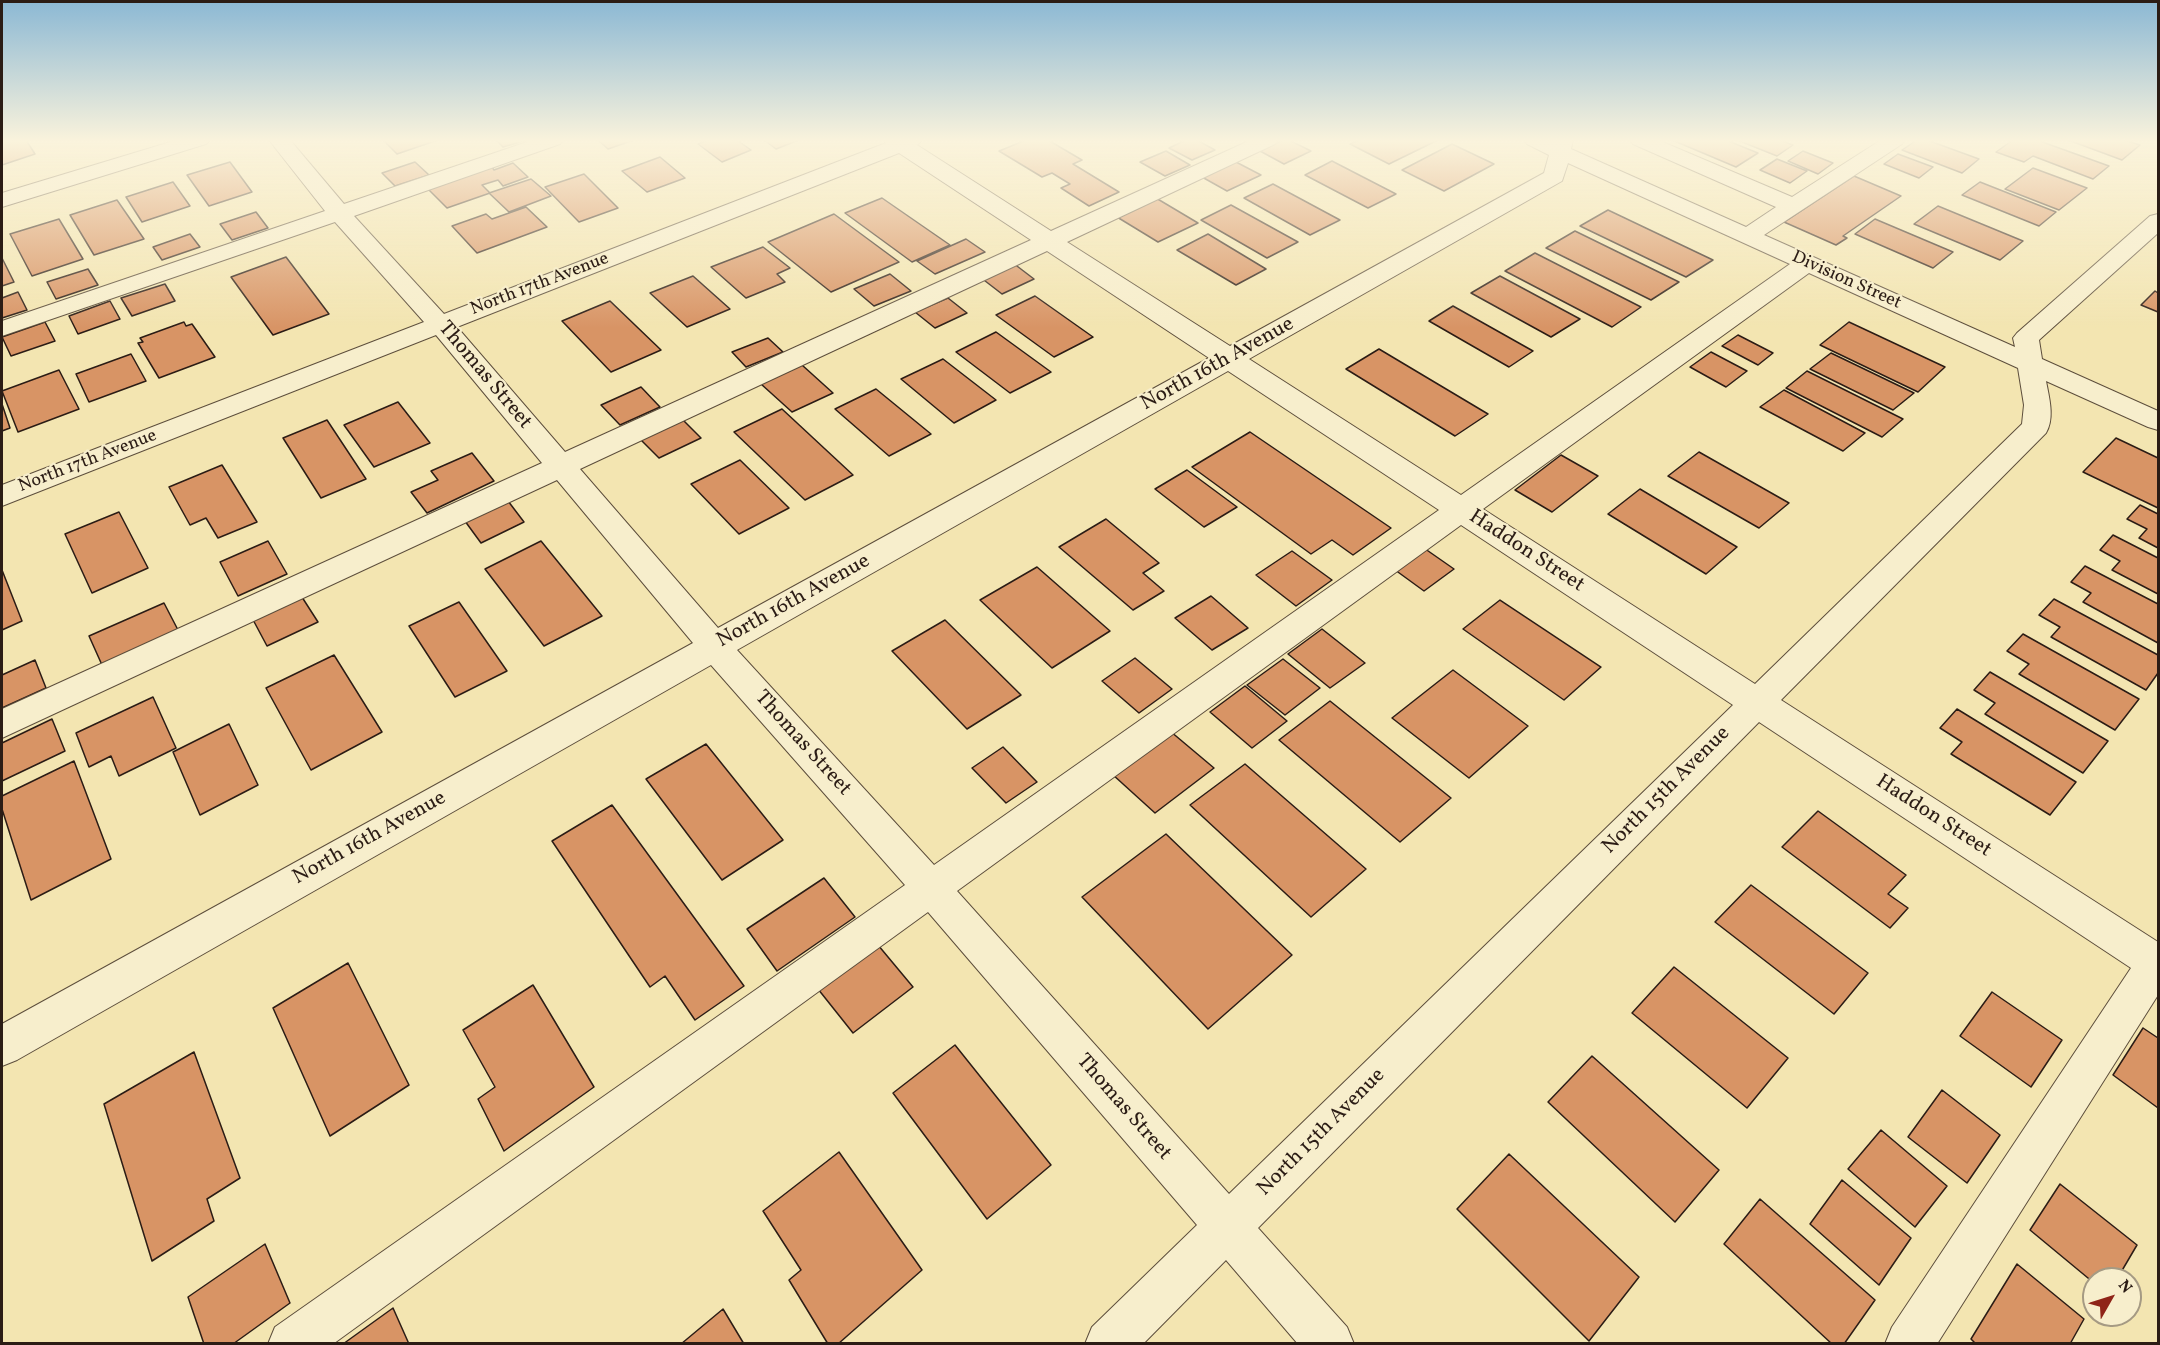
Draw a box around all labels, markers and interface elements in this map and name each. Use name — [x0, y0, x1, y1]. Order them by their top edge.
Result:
street label: Division Street — [1788, 247, 1904, 315]
street label: North 17th Avenue — [468, 249, 612, 321]
street label: North 16th Avenue — [1137, 312, 1299, 418]
street label: Thomas Street — [432, 317, 536, 435]
street label: North 17th Avenue — [16, 426, 160, 498]
street label: Haddon Street — [1463, 505, 1589, 599]
street label: North 16th Avenue — [713, 549, 875, 655]
street label: Thomas Street — [748, 686, 856, 802]
street label: North 15th Avenue — [1598, 722, 1736, 860]
street label: Haddon Street — [1870, 770, 1996, 864]
street label: North 16th Avenue — [289, 786, 451, 892]
street label: Thomas Street — [1070, 1050, 1176, 1166]
street label: North 15th Avenue — [1253, 1064, 1391, 1202]
north arrow — [2082, 1267, 2142, 1327]
text: N — [2112, 1275, 2137, 1298]

